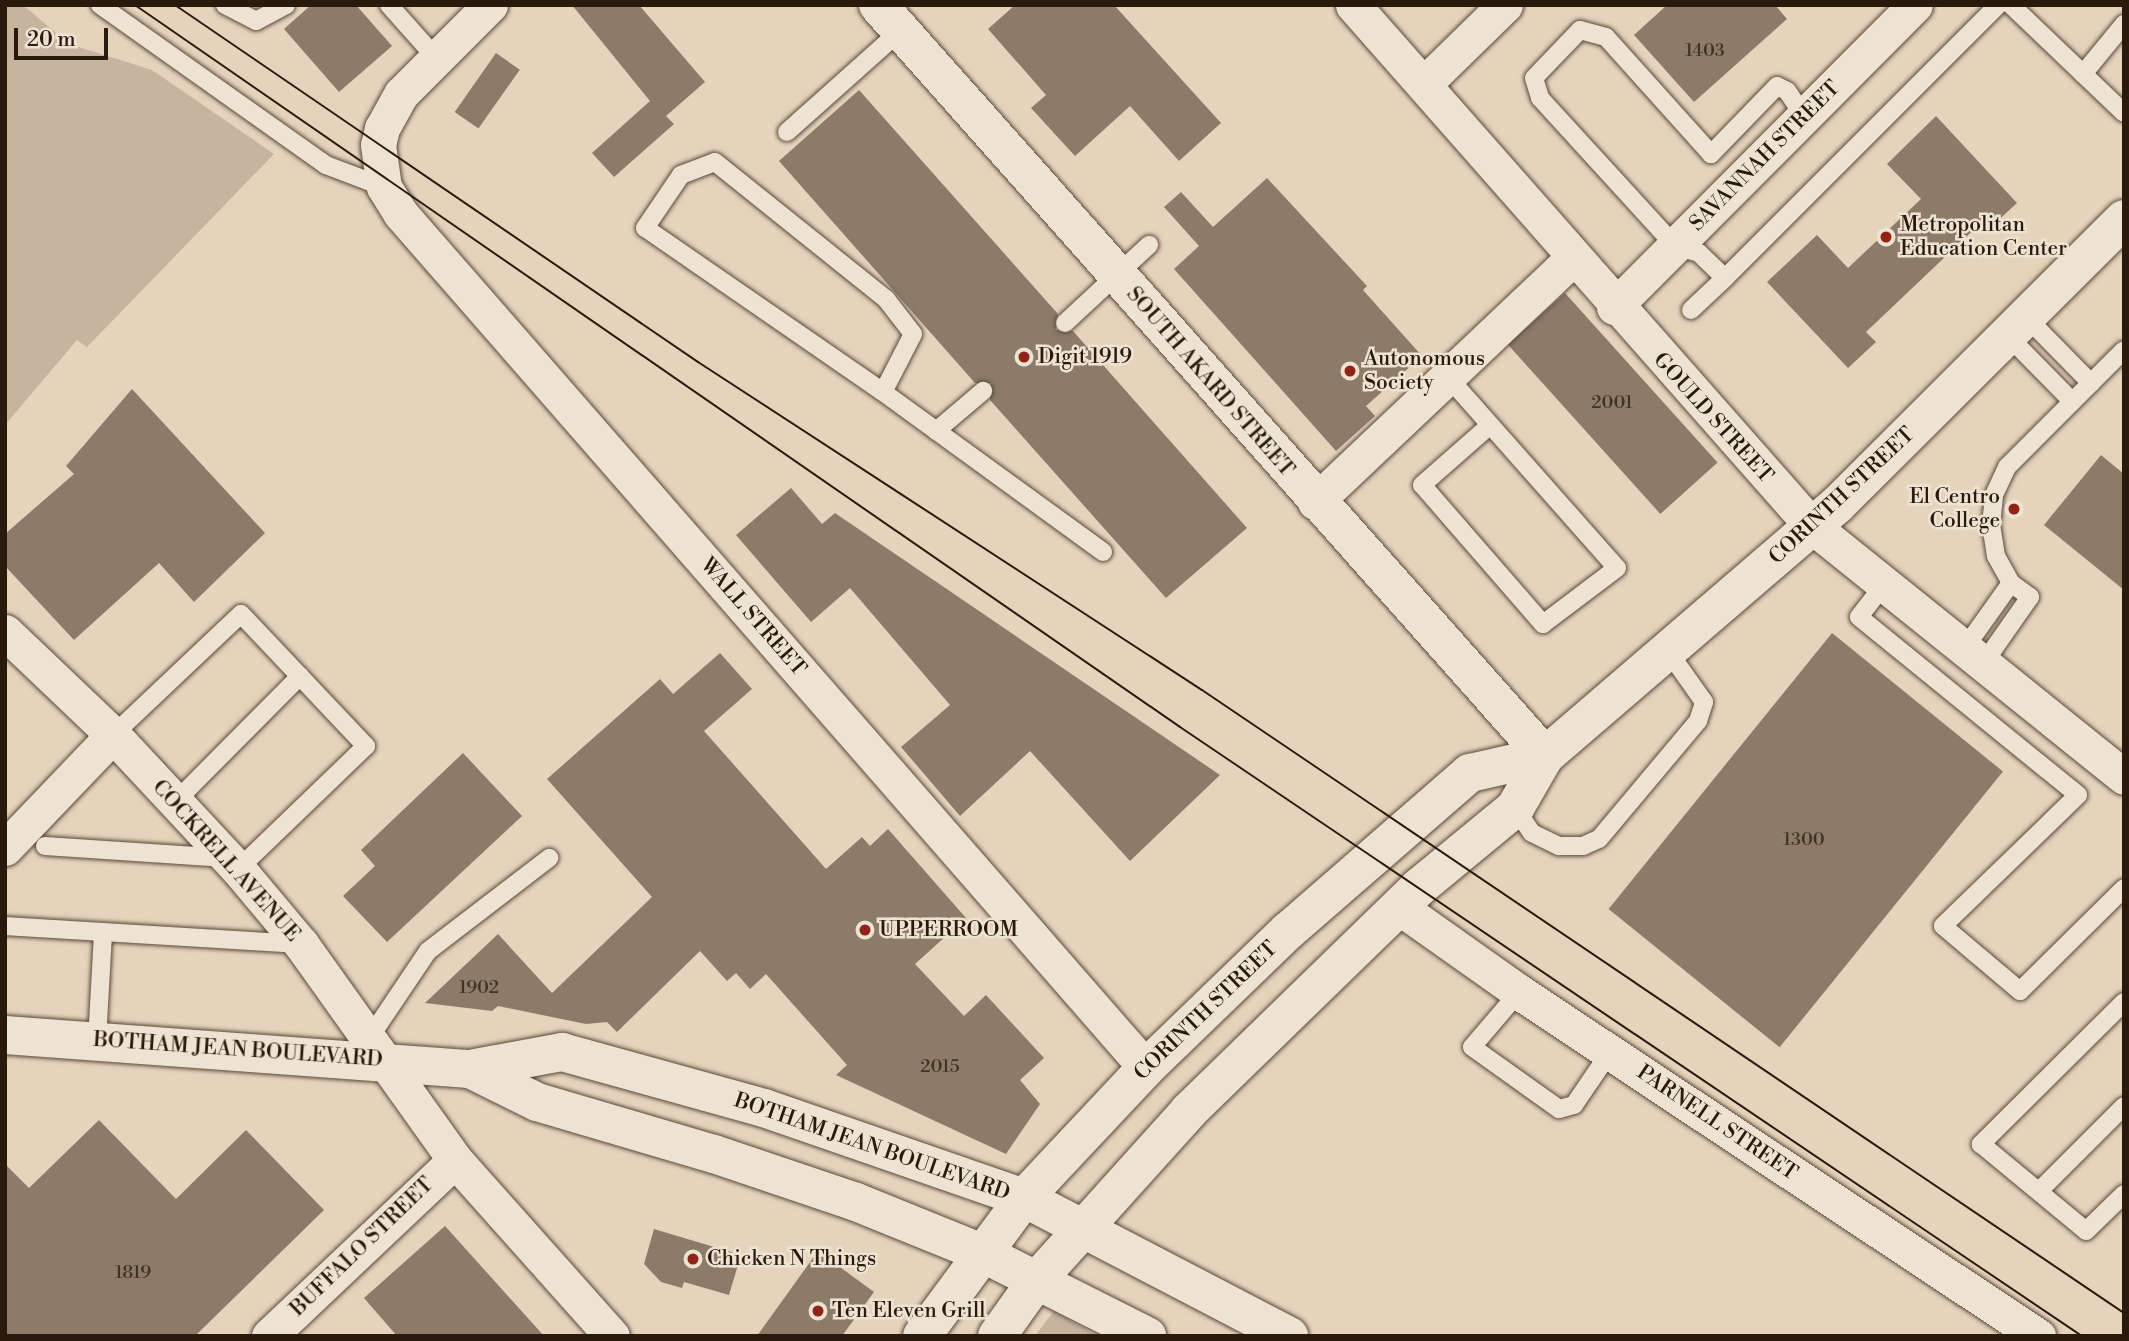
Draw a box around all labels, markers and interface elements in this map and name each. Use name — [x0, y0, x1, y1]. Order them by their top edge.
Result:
scale bar — [18, 14, 112, 58]
text: 20 m — [27, 27, 76, 53]
house number: 1403 — [1685, 40, 1725, 62]
street label: SAVANNAH STREET — [1685, 76, 1845, 236]
place label: Metropolitan Education Center — [1900, 212, 2067, 262]
marker: Metropolitan Education Center — [1878, 229, 1894, 245]
street label: SOUTH AKARD STREET — [1121, 282, 1299, 482]
place label: Digit 1919 — [1038, 344, 1132, 370]
place label: Autonomous Society — [1364, 346, 1485, 396]
street label: GOULD STREET — [1648, 348, 1778, 488]
marker: Digit 1919 — [1016, 349, 1032, 365]
marker: Autonomous Society — [1342, 363, 1358, 379]
house number: 2001 — [1591, 392, 1633, 414]
street label: CORINTH STREET — [1764, 422, 1920, 570]
place label: El Centro College — [1909, 484, 2000, 534]
marker: El Centro College — [2006, 501, 2022, 517]
street label: WALL STREET — [695, 553, 811, 681]
street label: COCKRELL AVENUE — [147, 775, 305, 947]
house number: 1300 — [1783, 829, 1825, 851]
place label: UPPERROOM — [879, 917, 1018, 943]
marker: UPPERROOM — [857, 922, 873, 938]
street label: CORINTH STREET — [1129, 936, 1283, 1086]
house number: 1902 — [459, 977, 499, 999]
street label: BOTHAM JEAN BOULEVARD — [92, 1027, 384, 1073]
house number: 2015 — [920, 1056, 960, 1078]
street label: PARNELL STREET — [1632, 1060, 1802, 1186]
street label: BOTHAM JEAN BOULEVARD — [731, 1088, 1013, 1206]
street label: BUFFALO STREET — [285, 1172, 439, 1322]
place label: Chicken N Things — [707, 1246, 876, 1272]
marker: Chicken N Things — [685, 1251, 701, 1267]
house number: 1819 — [115, 1262, 151, 1284]
place label: Ten Eleven Grill — [832, 1298, 985, 1324]
marker: Ten Eleven Grill — [810, 1303, 826, 1319]

